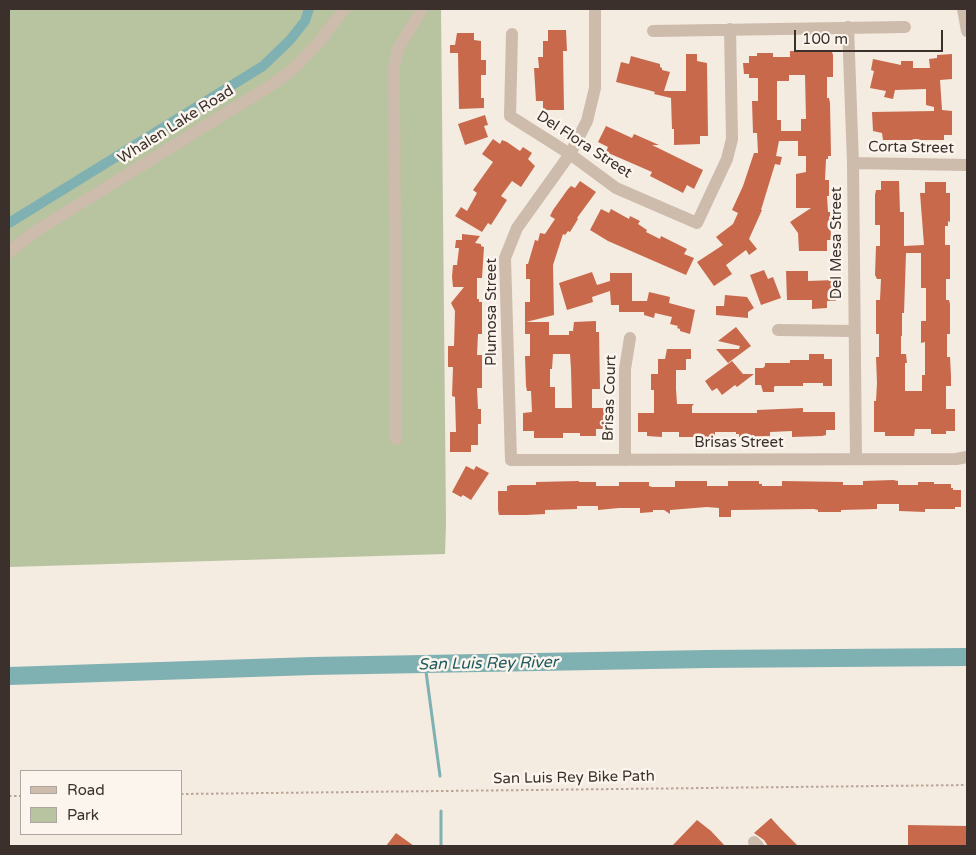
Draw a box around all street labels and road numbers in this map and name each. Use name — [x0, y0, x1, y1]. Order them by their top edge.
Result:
street label: Whalen Lake Road — [115, 82, 237, 168]
street label: Del Flora Street — [533, 108, 635, 182]
street label: Corta Street — [868, 138, 954, 158]
street label: Del Mesa Street — [828, 187, 846, 299]
street label: Plumosa Street — [483, 258, 501, 366]
street label: Brisas Court — [599, 355, 621, 441]
street label: Brisas Street — [694, 434, 784, 452]
street label: San Luis Rey Bike Path — [493, 768, 655, 788]

